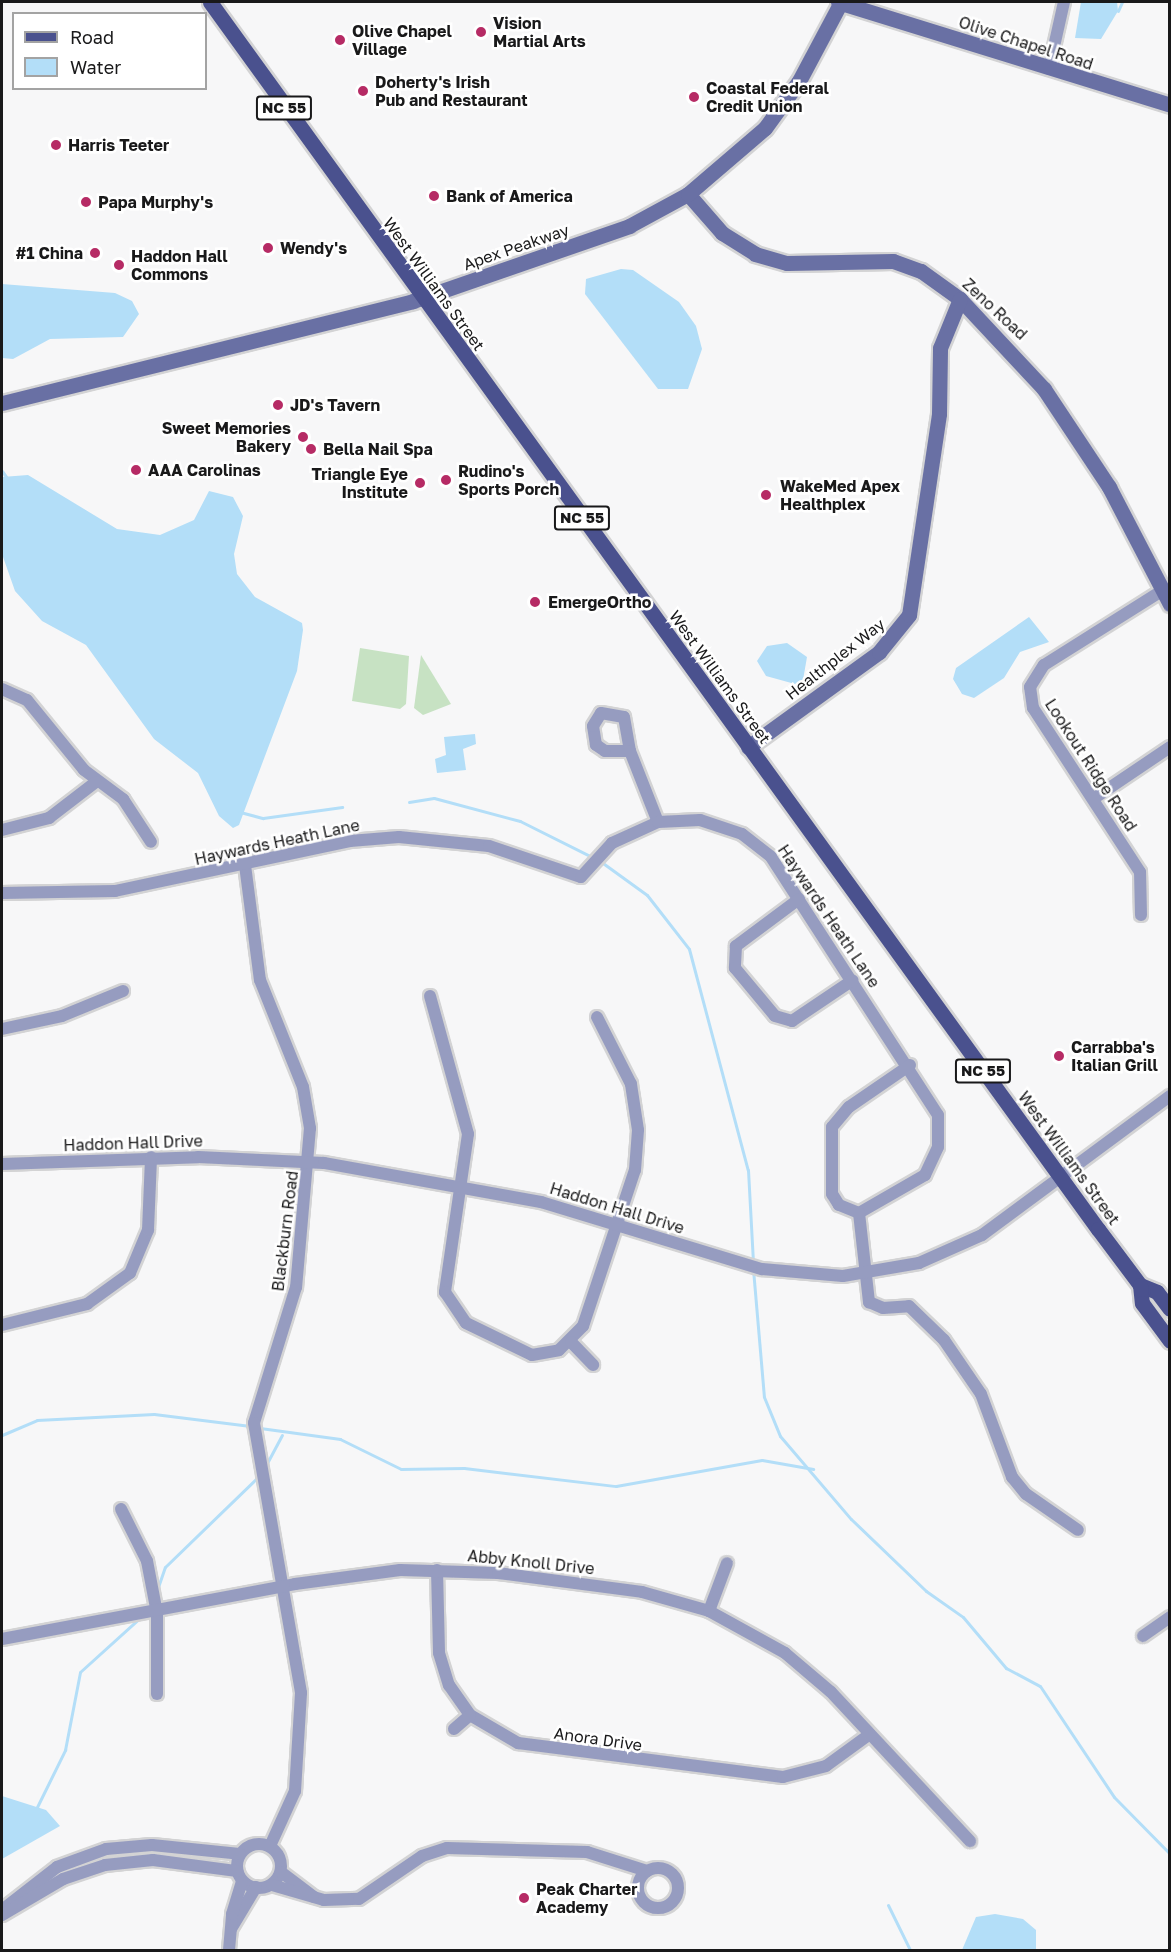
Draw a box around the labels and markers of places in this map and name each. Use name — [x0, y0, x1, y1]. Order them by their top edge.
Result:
place label: Vision Martial Arts — [493, 13, 586, 51]
place label: Olive Chapel Village — [352, 21, 452, 59]
marker: Vision Martial Arts — [474, 25, 488, 39]
marker: Olive Chapel Village — [333, 33, 347, 47]
place label: Doherty's Irish Pub and Restaurant — [375, 72, 528, 110]
place label: Coastal Federal Credit Union — [706, 78, 829, 116]
marker: Doherty's Irish Pub and Restaurant — [356, 84, 370, 98]
marker: Coastal Federal Credit Union — [687, 90, 701, 104]
place label: Harris Teeter — [68, 135, 169, 155]
marker: Harris Teeter — [49, 138, 63, 152]
place label: Bank of America — [446, 186, 573, 206]
marker: Bank of America — [427, 189, 441, 203]
place label: Papa Murphy's — [98, 192, 213, 212]
marker: Papa Murphy's — [79, 195, 93, 209]
place label: Wendy's — [280, 238, 347, 258]
marker: Wendy's — [261, 241, 275, 255]
place label: #1 China — [15, 243, 83, 263]
marker: #1 China — [88, 246, 102, 260]
place label: Haddon Hall Commons — [131, 246, 228, 284]
marker: Haddon Hall Commons — [112, 258, 126, 272]
place label: JD's Tavern — [290, 395, 380, 415]
marker: JD's Tavern — [271, 398, 285, 412]
place label: Sweet Memories Bakery — [162, 418, 291, 456]
marker: Sweet Memories Bakery — [296, 430, 310, 444]
place label: Bella Nail Spa — [323, 439, 433, 459]
marker: Bella Nail Spa — [304, 442, 318, 456]
place label: AAA Carolinas — [148, 460, 261, 480]
place label: Rudino's Sports Porch — [458, 461, 559, 499]
marker: AAA Carolinas — [129, 463, 143, 477]
place label: Triangle Eye Institute — [312, 464, 408, 502]
marker: Rudino's Sports Porch — [439, 473, 453, 487]
marker: Triangle Eye Institute — [413, 476, 427, 490]
place label: WakeMed Apex Healthplex — [780, 476, 900, 514]
marker: WakeMed Apex Healthplex — [757, 486, 775, 504]
place label: EmergeOrtho — [548, 592, 651, 612]
marker: EmergeOrtho — [526, 593, 544, 611]
place label: Carrabba's Italian Grill — [1071, 1037, 1158, 1075]
marker: Carrabba's Italian Grill — [1052, 1049, 1066, 1063]
place label: Peak Charter Academy — [536, 1879, 638, 1917]
marker: Peak Charter Academy — [517, 1891, 531, 1905]

